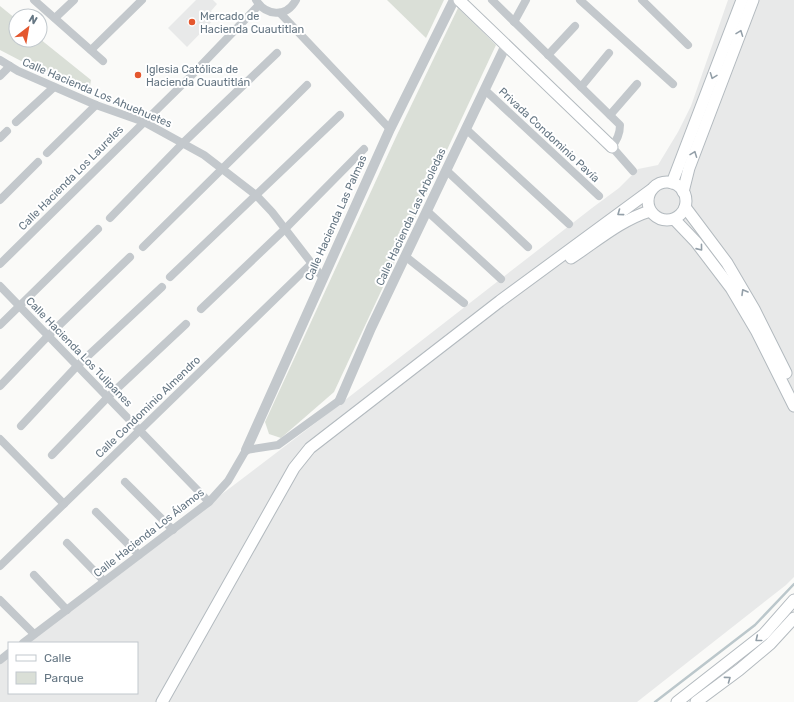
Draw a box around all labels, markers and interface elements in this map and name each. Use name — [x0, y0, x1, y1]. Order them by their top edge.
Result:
north arrow — [8, 8, 48, 48]
place label: Mercado de Hacienda Cuautitlan — [200, 10, 304, 36]
text: N — [26, 12, 40, 28]
marker: Mercado de Hacienda Cuautitlan — [187, 17, 197, 27]
one-way arrow — [736, 29, 744, 36]
street label: Calle Hacienda Los Ahuehuetes — [20, 56, 174, 131]
place label: Iglesia Católica de Hacienda Cuautitlán — [146, 63, 250, 89]
marker: Iglesia Católica de Hacienda Cuautitlán — [133, 70, 143, 80]
one-way arrow — [710, 72, 718, 79]
street label: Privada Condominio Pavía — [496, 85, 602, 185]
street label: Calle Hacienda Los Laureles — [16, 123, 126, 233]
street label: Calle Hacienda Las Arboledas — [373, 146, 449, 288]
one-way arrow — [690, 151, 698, 158]
street label: Calle Hacienda Las Palmas — [302, 153, 370, 283]
one-way arrow — [617, 209, 624, 216]
one-way arrow — [696, 243, 703, 250]
one-way arrow — [742, 289, 749, 296]
street label: Calle Hacienda Los Tulipanes — [23, 294, 135, 410]
street label: Calle Condominio Almendro — [93, 353, 203, 461]
street label: Calle Hacienda Los Álamos — [91, 486, 207, 580]
one-way arrow — [756, 634, 763, 641]
legend — [8, 642, 138, 694]
text: Calle — [44, 651, 71, 665]
text: Parque — [44, 671, 84, 685]
one-way arrow — [723, 677, 730, 684]

